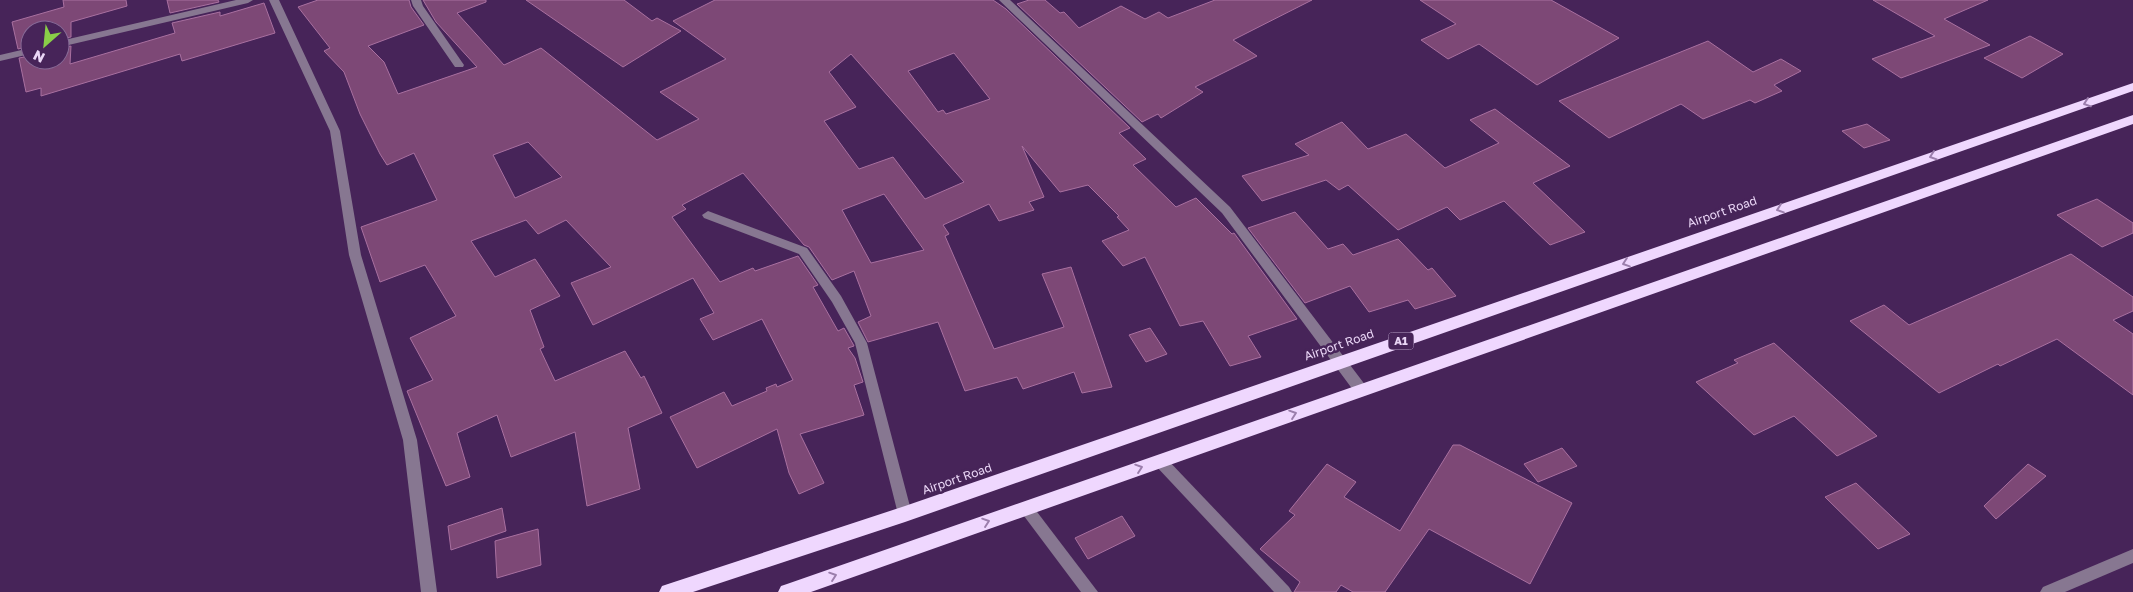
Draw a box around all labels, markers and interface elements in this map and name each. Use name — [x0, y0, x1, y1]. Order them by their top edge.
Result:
north arrow — [20, 20, 70, 70]
text: N — [30, 47, 47, 67]
one-way arrow — [2083, 97, 2092, 107]
one-way arrow — [1930, 150, 1938, 160]
street label: Airport Road — [1685, 193, 1759, 230]
one-way arrow — [1776, 204, 1785, 214]
one-way arrow — [1623, 257, 1631, 267]
street label: Airport Road — [1302, 326, 1376, 363]
road number: A1 — [1388, 332, 1414, 350]
one-way arrow — [1288, 410, 1296, 420]
street label: Airport Road — [920, 460, 994, 497]
one-way arrow — [1135, 464, 1143, 474]
one-way arrow — [981, 518, 990, 528]
one-way arrow — [828, 572, 836, 582]

